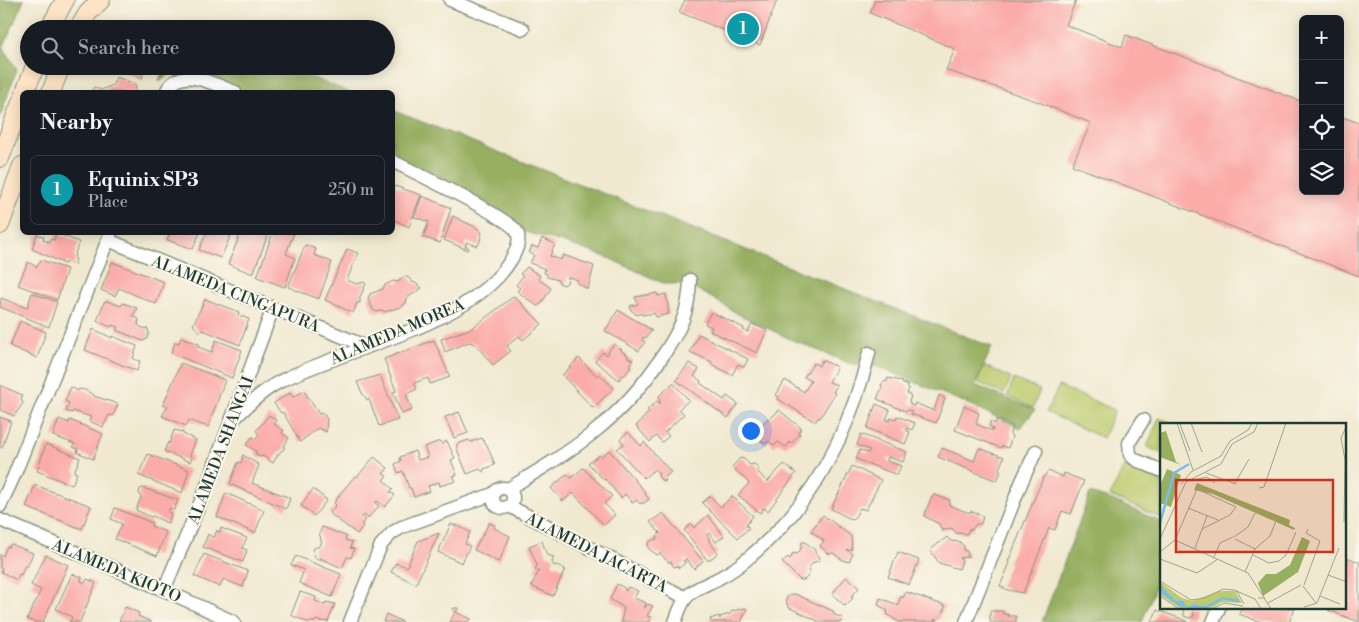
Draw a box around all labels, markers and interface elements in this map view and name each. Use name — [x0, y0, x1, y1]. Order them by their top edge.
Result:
pin: 1 — [727, 10, 759, 48]
map controls — [1299, 15, 1344, 195]
button: + — [1299, 15, 1344, 60]
search box — [20, 20, 395, 75]
icon: search — [38, 34, 66, 62]
text: Search here — [78, 36, 179, 60]
button: − — [1299, 60, 1344, 105]
button: locate — [1299, 105, 1344, 150]
text: Nearby — [40, 110, 113, 136]
button: layers — [1299, 150, 1344, 195]
text: Equinix SP3 — [88, 168, 199, 192]
text: 1 — [53, 180, 61, 200]
text: 250 m — [328, 180, 374, 200]
text: Place — [88, 192, 128, 212]
street label: ALAMEDA CINGAPURA — [148, 251, 324, 337]
street label: ALAMEDA MOREA — [326, 294, 468, 370]
street label: ALAMEDA SHANGAI — [183, 373, 258, 528]
your location — [738, 418, 764, 444]
inset map — [1160, 423, 1346, 610]
street label: ALAMEDA JACARTA — [521, 508, 672, 598]
street label: ALAMEDA KIOTO — [48, 534, 184, 607]

